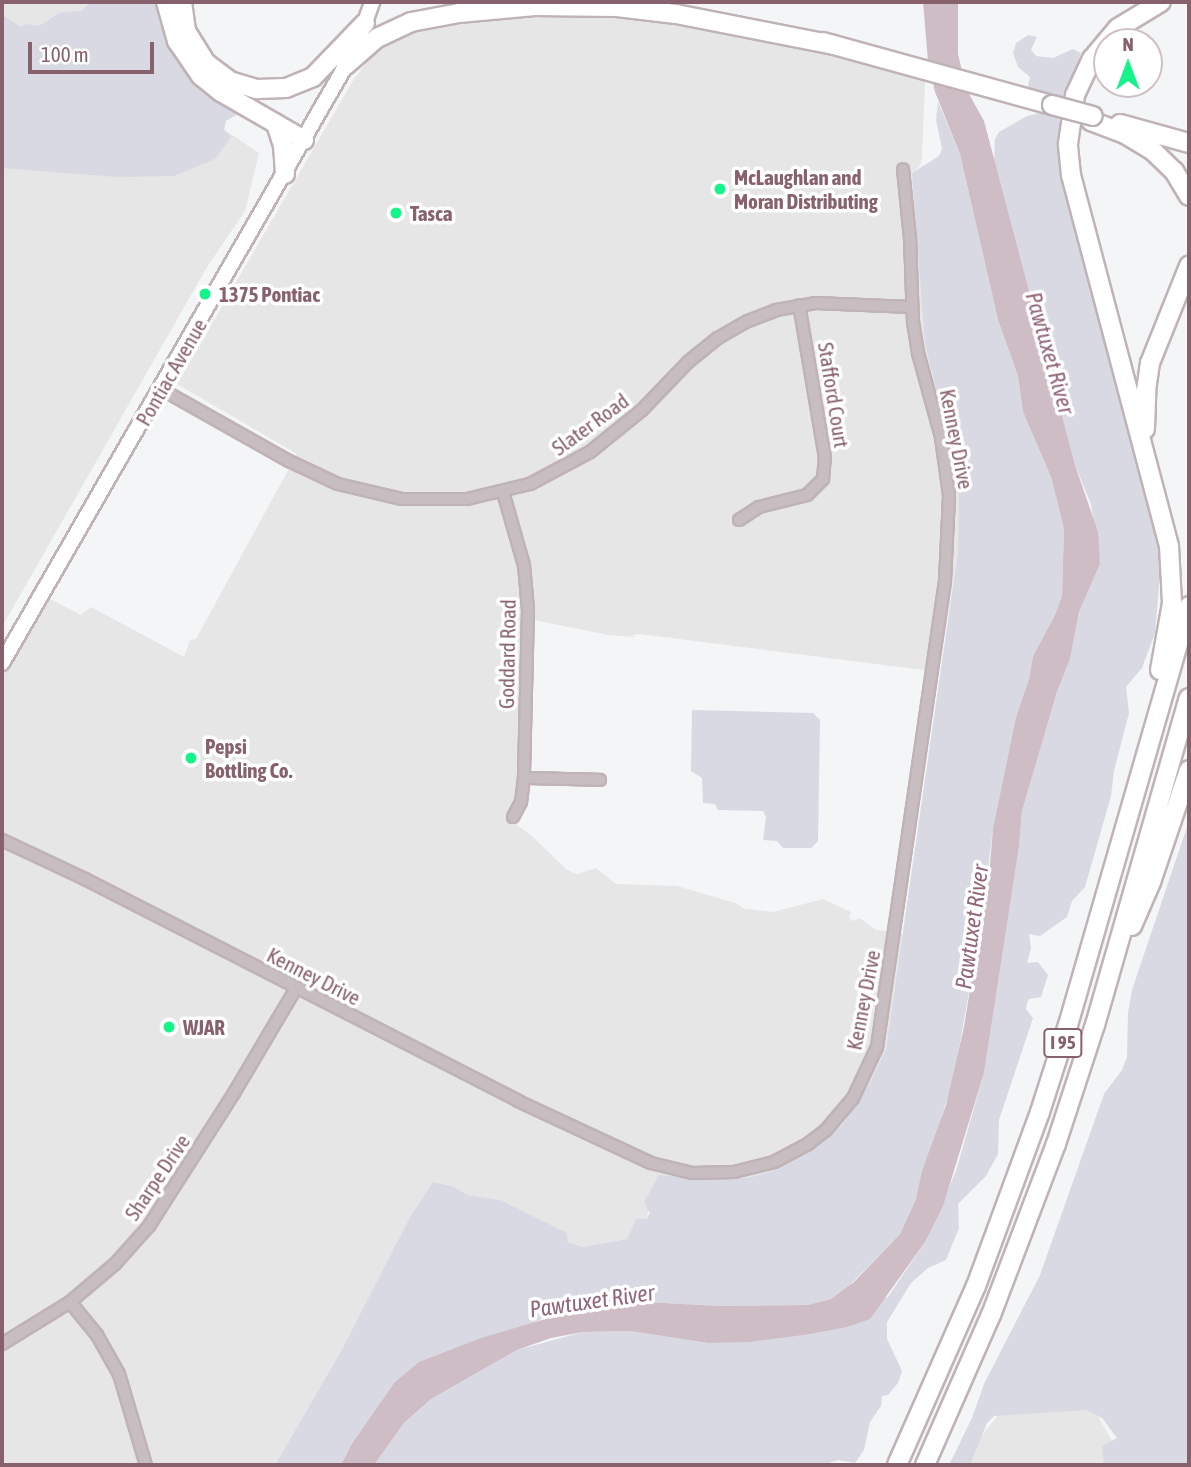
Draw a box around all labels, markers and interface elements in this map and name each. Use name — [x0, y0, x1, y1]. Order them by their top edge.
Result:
scale bar — [32, 28, 158, 72]
north arrow — [1093, 28, 1163, 98]
text: N — [1122, 33, 1134, 55]
text: 100 m — [41, 42, 89, 66]
place label: McLaughlan and Moran Distributing — [734, 164, 878, 214]
marker: McLaughlan and Moran Distributing — [712, 181, 728, 197]
place label: Tasca — [410, 200, 452, 226]
marker: Tasca — [388, 205, 404, 221]
place label: 1375 Pontiac — [219, 281, 320, 307]
marker: 1375 Pontiac — [197, 286, 213, 302]
water label: Pawtuxet River — [1019, 289, 1081, 417]
street label: Pontiac Avenue — [130, 314, 212, 430]
street label: Stafford Court — [813, 340, 855, 450]
street label: Kenney Drive — [935, 387, 979, 491]
street label: Slater Road — [547, 388, 633, 460]
street label: Goddard Road — [493, 599, 521, 709]
place label: Pepsi Bottling Co. — [205, 733, 292, 783]
marker: Pepsi Bottling Co. — [183, 750, 199, 766]
water label: Pawtuxet River — [950, 863, 994, 991]
street label: Kenney Drive — [263, 942, 365, 1010]
street label: Kenney Drive — [841, 948, 885, 1052]
place label: WJAR — [183, 1014, 225, 1040]
marker: WJAR — [161, 1019, 177, 1035]
road number: I 95 — [1042, 1028, 1084, 1058]
street label: Sharpe Drive — [119, 1129, 195, 1225]
water label: Pawtuxet River — [528, 1279, 656, 1323]

